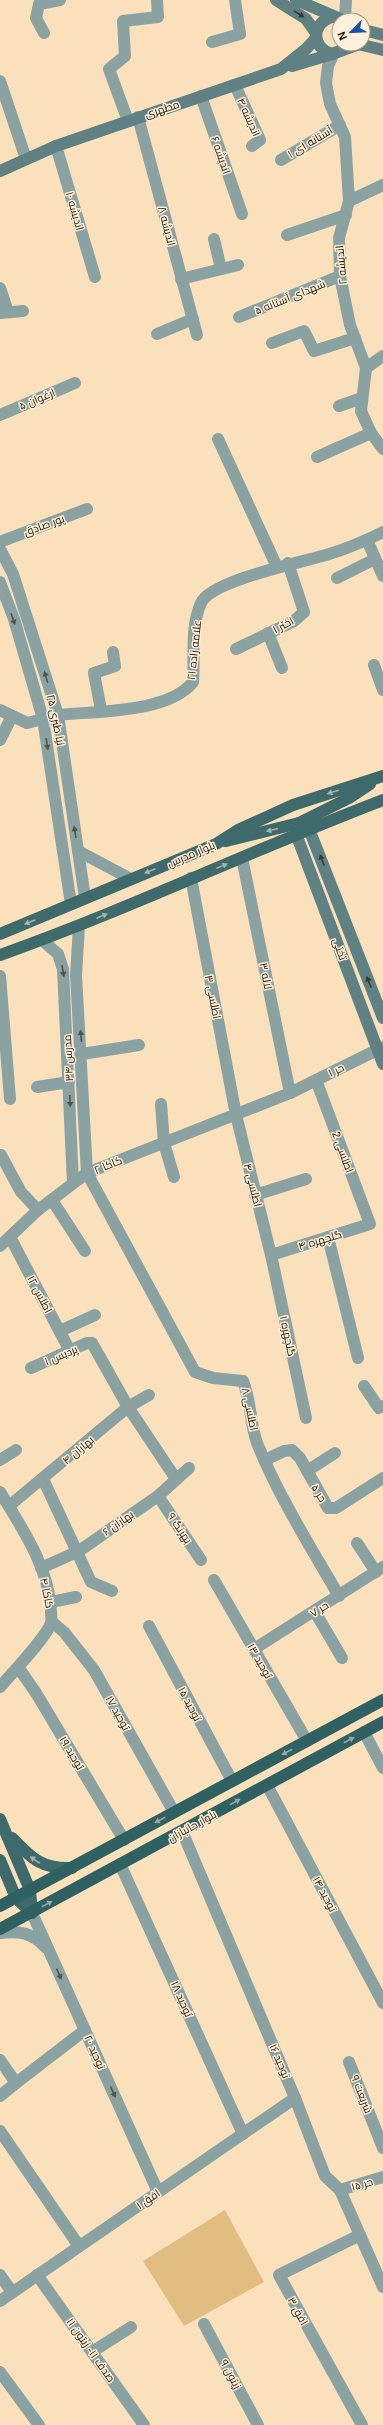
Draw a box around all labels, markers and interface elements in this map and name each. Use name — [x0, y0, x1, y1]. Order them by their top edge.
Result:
one-way arrow — [293, 10, 304, 18]
north arrow — [331, 12, 371, 52]
text: N — [335, 30, 349, 42]
street label: اندیشه ۴ — [235, 96, 263, 138]
street label: مطهری — [143, 98, 181, 121]
street label: آستانه ای ۱ — [285, 124, 335, 161]
street label: اندیشه ۶ — [209, 135, 233, 175]
street label: اندیشه ۱۰ — [64, 190, 86, 232]
street label: اندیشه ۸ — [156, 205, 178, 247]
street label: اندیشه ۲ — [333, 245, 349, 285]
street label: شهدای آستانه ۵ — [253, 277, 327, 318]
street label: ارغوان ۵ — [17, 386, 57, 413]
street label: پور صادق — [22, 512, 66, 539]
one-way arrow — [11, 613, 17, 625]
street label: اختر ۱ — [270, 615, 296, 636]
street label: علامه زاده ۲۱ — [185, 619, 204, 681]
one-way arrow — [43, 671, 49, 683]
street label: نیا طبری ۲۵ — [44, 693, 67, 747]
one-way arrow — [44, 738, 50, 750]
one-way arrow — [326, 789, 338, 795]
one-way arrow — [72, 826, 78, 838]
one-way arrow — [266, 827, 278, 833]
street label: بلوار مدرس — [165, 839, 217, 870]
one-way arrow — [318, 854, 324, 866]
one-way arrow — [216, 862, 228, 868]
one-way arrow — [143, 869, 155, 875]
one-way arrow — [96, 912, 108, 918]
one-way arrow — [24, 920, 36, 926]
street label: تختی — [330, 936, 350, 962]
street label: لاله ۳ — [258, 962, 274, 990]
one-way arrow — [60, 965, 66, 977]
street label: اطلسی ۳ — [202, 974, 223, 1020]
one-way arrow — [365, 975, 371, 987]
one-way arrow — [77, 1030, 84, 1042]
street label: مدرس ۳۴ — [61, 1034, 76, 1082]
street label: حر ۱ — [326, 1061, 346, 1080]
one-way arrow — [66, 1095, 73, 1107]
street label: اطلسی 2 — [329, 1130, 356, 1175]
street label: کاکا ۲ — [92, 1154, 124, 1176]
street label: اطلسی ۴ — [241, 1162, 264, 1208]
street label: گلچهره ۴ — [297, 1228, 343, 1253]
street label: اطلس ۱۲ — [24, 1273, 55, 1315]
street label: گلچهره ۱ — [277, 1315, 298, 1357]
street label: پردیس ۱ — [43, 1343, 80, 1368]
street label: اطلسی ۸ — [239, 1386, 260, 1432]
street label: بهاران ۴ — [60, 1433, 97, 1467]
street label: حر ۵ — [308, 1482, 329, 1505]
street label: بهاران ۶ — [100, 1508, 136, 1539]
street label: بهرنگ ۹ — [165, 1510, 195, 1546]
street label: کاکا ۴ — [38, 1577, 56, 1609]
street label: حر ۷ — [308, 1599, 331, 1620]
street label: توحید ۱۳ — [244, 1641, 275, 1681]
street label: توحید ۱۵ — [175, 1685, 204, 1724]
street label: توحید ۱۷ — [103, 1694, 132, 1733]
street label: توحید ۱۹ — [57, 1734, 87, 1772]
one-way arrow — [344, 1737, 355, 1743]
one-way arrow — [281, 1748, 293, 1755]
one-way arrow — [229, 1799, 241, 1806]
street label: بلوار جانبازان — [166, 1808, 219, 1845]
one-way arrow — [154, 1817, 166, 1823]
one-way arrow — [30, 1856, 40, 1864]
street label: توحید ۱۴ — [310, 1874, 339, 1914]
one-way arrow — [41, 1901, 53, 1908]
one-way arrow — [57, 1968, 63, 1980]
street label: توحید ۱۸ — [168, 1979, 195, 2019]
street label: توحید ۲۰ — [81, 2033, 108, 2071]
street label: توحید ۱۶ — [266, 2042, 293, 2080]
street label: شریعت ۹ — [348, 2073, 375, 2115]
one-way arrow — [110, 2087, 116, 2098]
street label: حر ۱۵ — [350, 2175, 374, 2194]
street label: افق ۱ — [134, 2187, 163, 2212]
street label: افق ۳ — [285, 2295, 311, 2328]
street label: صدف ۱۱- زیتون ۱۱ — [64, 2316, 118, 2385]
street label: زیتون ۹ — [217, 2357, 244, 2391]

